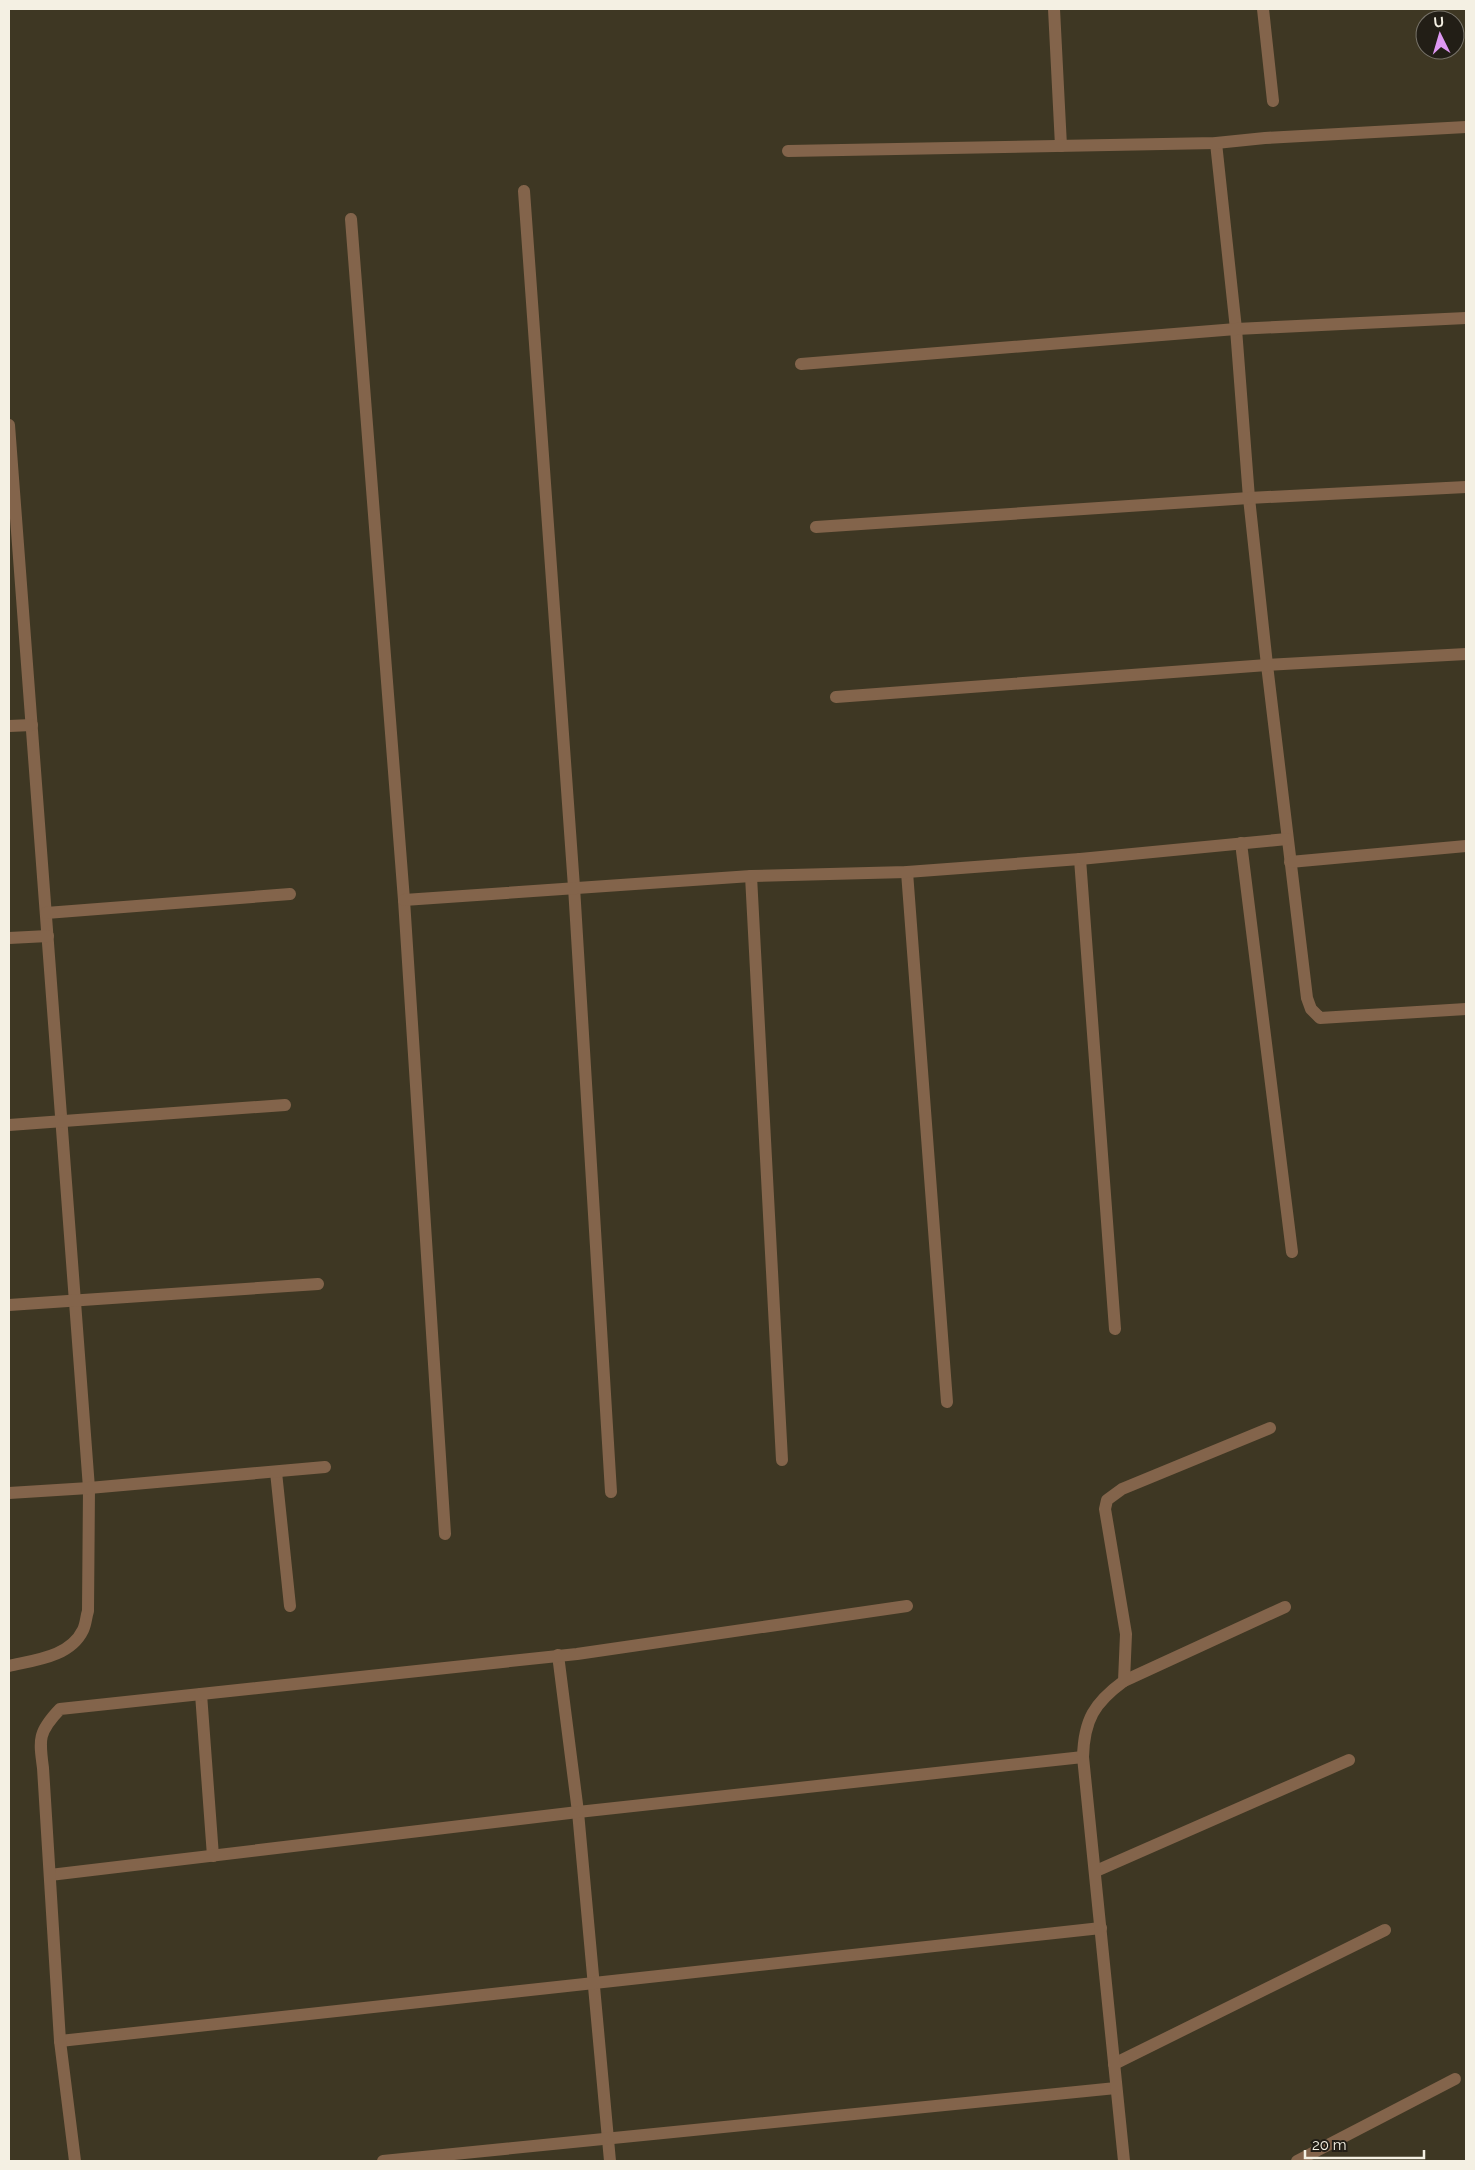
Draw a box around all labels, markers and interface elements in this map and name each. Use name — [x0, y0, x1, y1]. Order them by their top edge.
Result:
north arrow — [1415, 10, 1465, 60]
text: U — [1433, 14, 1445, 30]
scale bar — [1305, 2128, 1424, 2160]
text: 20 m — [1312, 2136, 1347, 2154]

